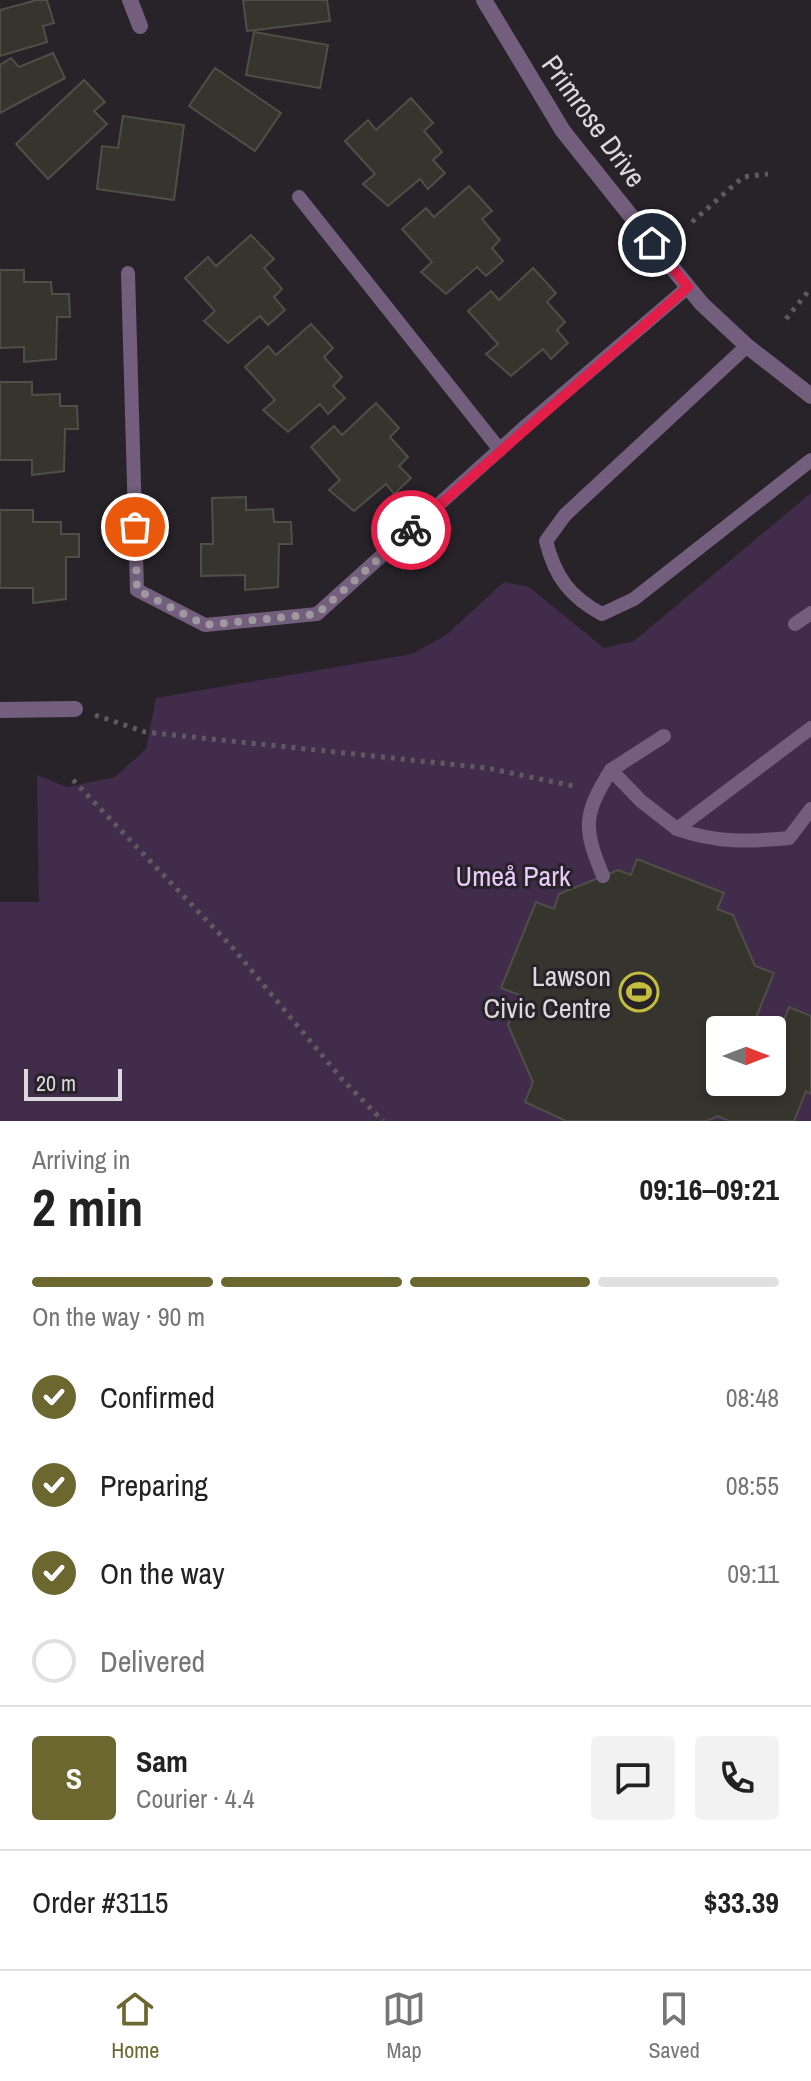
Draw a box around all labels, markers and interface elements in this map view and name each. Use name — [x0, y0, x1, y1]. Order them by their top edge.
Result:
street label: Primrose Drive — [533, 47, 655, 195]
pin — [618, 209, 686, 277]
icon: home — [630, 221, 674, 265]
courier — [371, 490, 451, 570]
pin — [101, 493, 169, 561]
icon: bag — [113, 505, 157, 549]
icon: bike — [389, 508, 433, 552]
park label: Umeå Park — [456, 857, 571, 895]
place label: Lawson Civic Centre — [483, 957, 611, 1027]
sports icon: Lawson Civic Centre — [618, 971, 660, 1013]
north arrow — [706, 1016, 786, 1096]
map controls — [706, 1016, 786, 1096]
scale bar — [24, 1065, 122, 1101]
text: 20 m — [36, 1068, 76, 1098]
text: Arriving in — [32, 1142, 130, 1177]
text: 09:16–09:21 — [640, 1169, 779, 1209]
text: 2 min — [32, 1172, 143, 1242]
text: On the way · 90 m — [32, 1299, 205, 1334]
icon: check — [32, 1375, 76, 1419]
text: Confirmed — [100, 1377, 215, 1417]
text: 08:48 — [726, 1380, 779, 1415]
icon: check — [32, 1463, 76, 1507]
text: Preparing — [100, 1465, 208, 1505]
text: 08:55 — [726, 1468, 779, 1503]
icon: check — [32, 1551, 76, 1595]
text: On the way — [100, 1553, 224, 1593]
text: 09:11 — [727, 1556, 779, 1591]
text: Delivered — [100, 1641, 205, 1681]
button: chat — [591, 1736, 675, 1820]
button: phone — [695, 1736, 779, 1820]
text: Sam — [136, 1741, 188, 1781]
text: S — [66, 1758, 82, 1798]
text: Courier · 4.4 — [136, 1781, 255, 1816]
text: Order #3115 — [32, 1882, 168, 1922]
text: $33.39 — [704, 1882, 779, 1922]
tab: Home — [111, 1987, 159, 2065]
tab: Map — [382, 1987, 426, 2065]
tab: Saved — [649, 1987, 700, 2065]

